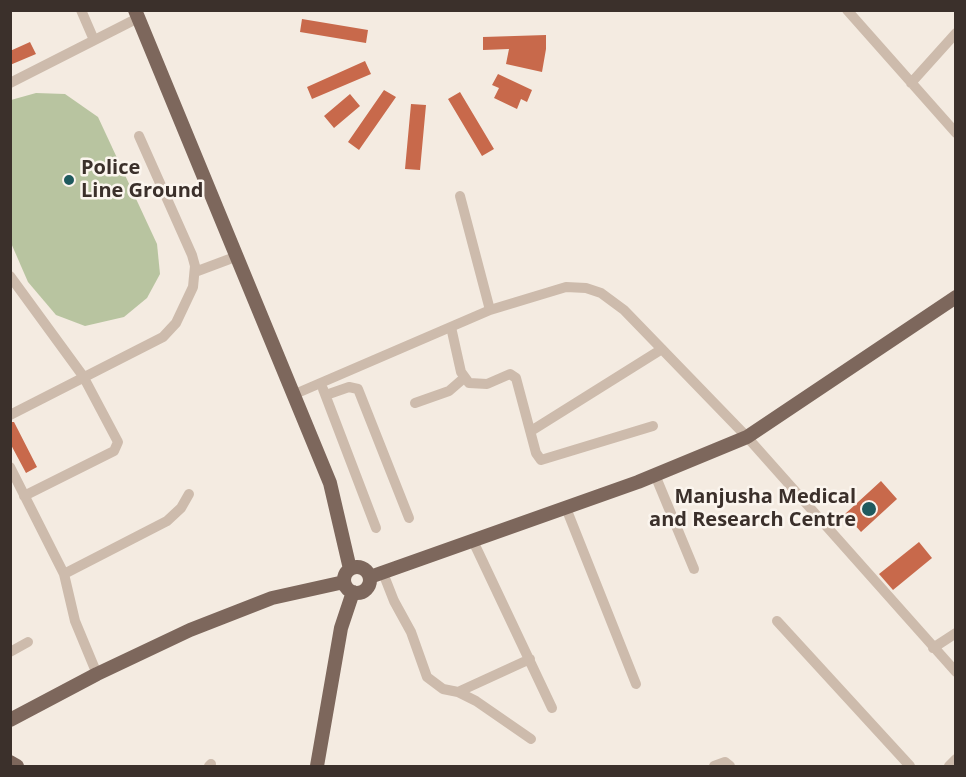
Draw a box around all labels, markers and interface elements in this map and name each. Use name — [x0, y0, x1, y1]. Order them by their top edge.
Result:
place label: Police Line Ground — [81, 156, 203, 203]
marker: Police Line Ground — [62, 173, 76, 187]
place label: Manjusha Medical and Research Centre — [649, 485, 856, 532]
marker: Manjusha Medical and Research Centre — [860, 500, 878, 518]

